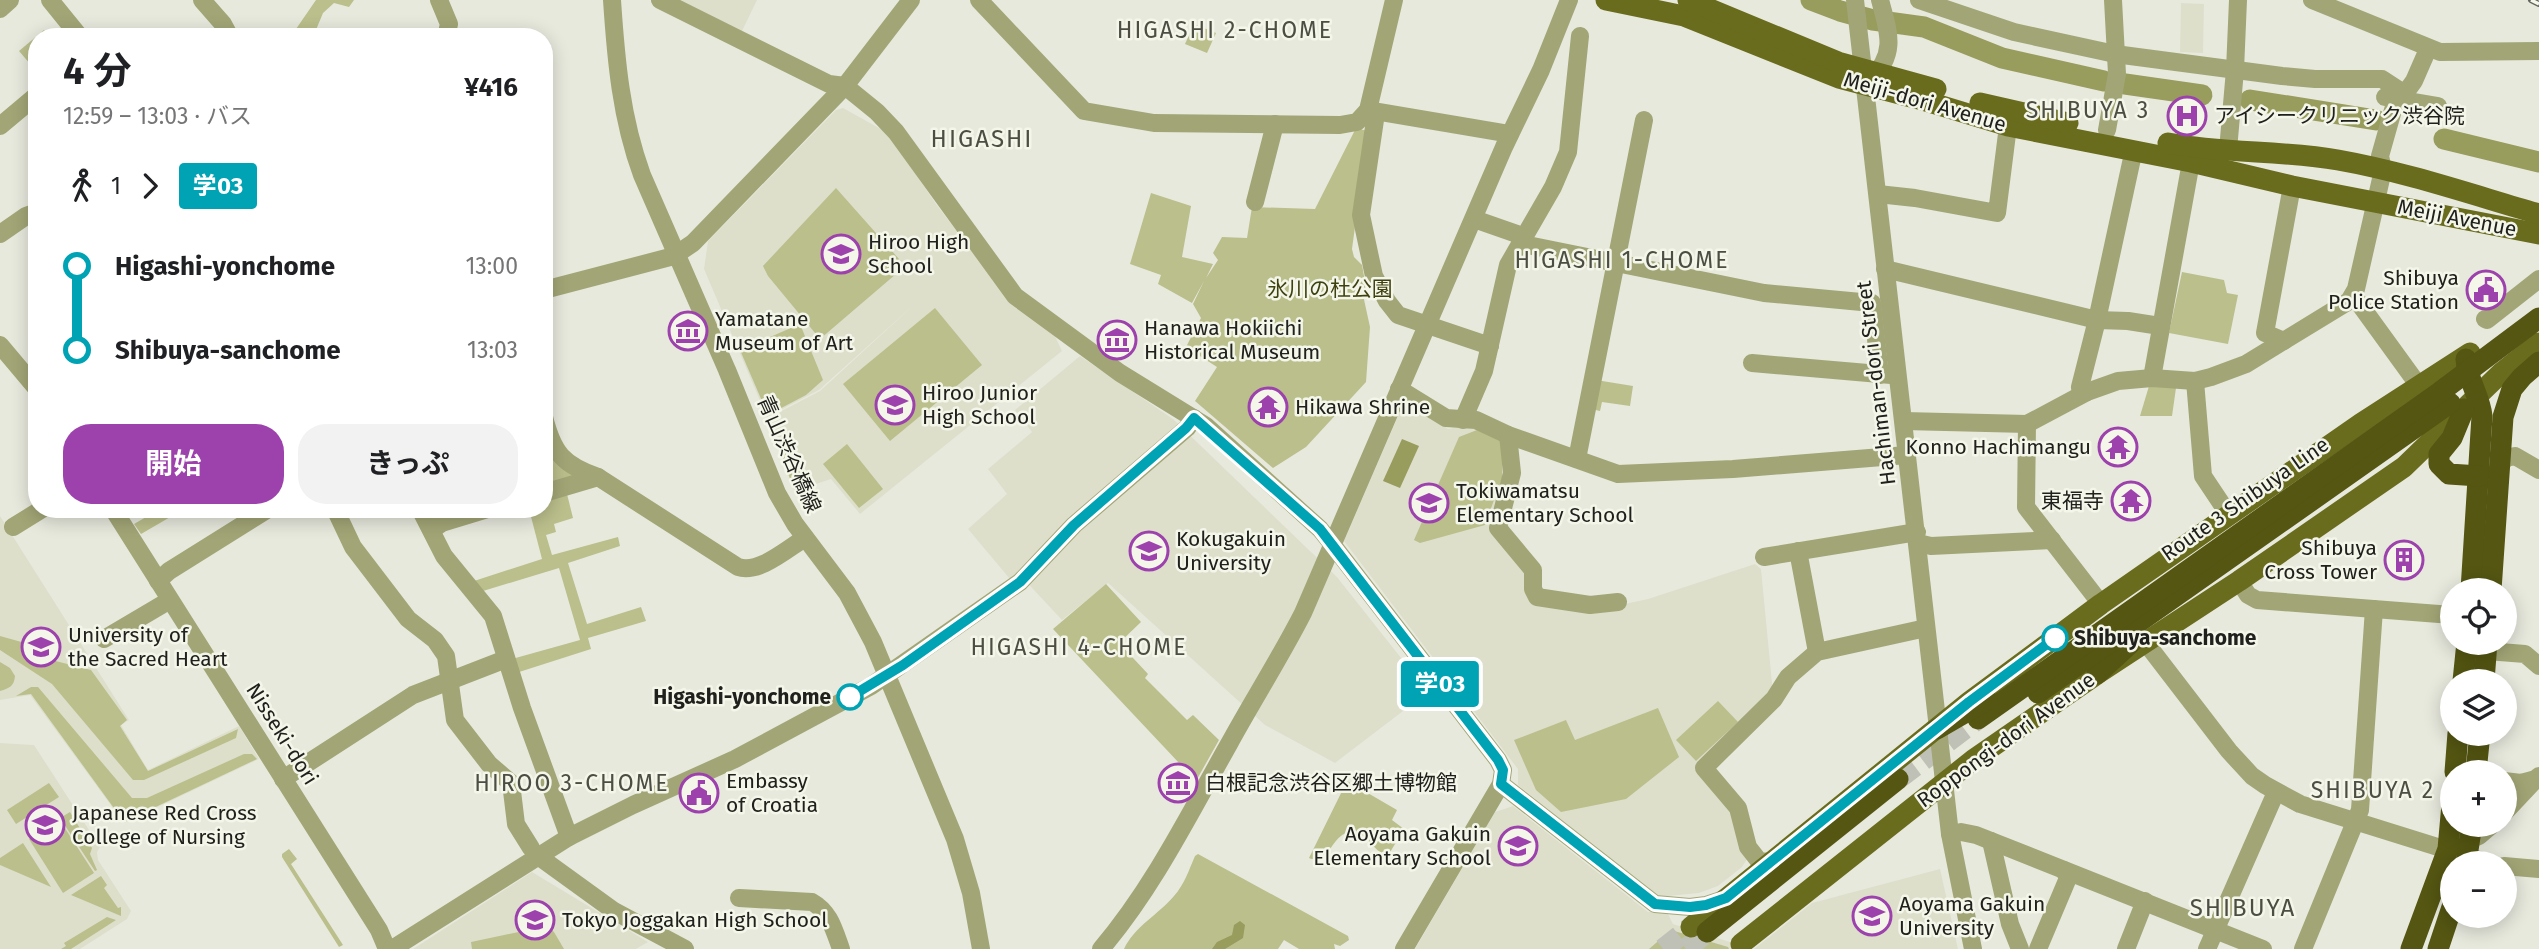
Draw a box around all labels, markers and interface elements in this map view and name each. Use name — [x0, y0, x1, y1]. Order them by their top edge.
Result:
district label: HIGASHI 2-CHOME — [1117, 16, 1333, 44]
text: 4 分 — [63, 48, 131, 94]
street label: Meiji-dori Avenue — [1841, 66, 2009, 138]
text: ¥416 — [464, 72, 518, 103]
hospital icon: アイシークリニック渋谷院 — [2166, 95, 2208, 137]
district label: SHIBUYA 3 — [2026, 96, 2150, 124]
text: 12:59 – 13:03 · バス — [63, 102, 252, 130]
place label: アイシークリニック渋谷院 — [2214, 103, 2465, 129]
district label: HIGASHI — [931, 125, 1033, 153]
icon: walk — [63, 167, 101, 205]
icon: forward — [131, 167, 169, 205]
text: 1 — [111, 172, 121, 200]
text: 学03 — [193, 172, 243, 200]
street label: Meiji Avenue — [2395, 194, 2519, 242]
place label: Hiroo High School — [868, 229, 969, 279]
school or university icon: Hiroo High School — [820, 233, 862, 275]
district label: HIGASHI 1-CHOME — [1515, 246, 1729, 274]
text: Higashi-yonchome — [115, 251, 335, 282]
text: 13:00 — [465, 252, 518, 280]
place label: Shibuya Police Station — [2328, 265, 2459, 315]
public building icon: Shibuya Police Station — [2465, 269, 2507, 311]
park label: 氷川の杜公園 — [1267, 276, 1393, 302]
street label: Hachiman-dori Street — [1851, 279, 1901, 487]
place label: Yamatane Museum of Art — [715, 306, 854, 356]
museum icon: Yamatane Museum of Art — [667, 310, 709, 352]
place label: Hanawa Hokiichi Historical Museum — [1144, 315, 1320, 365]
museum icon: Hanawa Hokiichi Historical Museum — [1096, 319, 1138, 361]
text: Shibuya-sanchome — [115, 335, 341, 366]
text: 13:03 — [467, 336, 518, 364]
place label: Hiroo Junior High School — [922, 380, 1037, 430]
school or university icon: Hiroo Junior High School — [874, 384, 916, 426]
temple icon: Hikawa Shrine — [1247, 386, 1289, 428]
street label: 青山渋谷橋線 — [751, 391, 827, 517]
place label: Hikawa Shrine — [1295, 394, 1430, 420]
button: 開始 — [63, 424, 284, 504]
button: きっぷ — [298, 424, 518, 504]
temple icon: Konno Hachimangu — [2097, 426, 2139, 468]
street label: Route 3 Shibuya Line — [2156, 431, 2334, 567]
place label: Konno Hachimangu — [1906, 434, 2091, 460]
place label: Tokiwamatsu Elementary School — [1456, 478, 1634, 528]
temple icon: 東福寺 — [2110, 480, 2152, 522]
school or university icon: Tokiwamatsu Elementary School — [1408, 482, 1450, 524]
place label: 東福寺 — [2041, 488, 2104, 514]
place label: Kokugakuin University — [1176, 526, 1286, 576]
school or university icon: Kokugakuin University — [1128, 530, 1170, 572]
place label: Shibuya Cross Tower — [2264, 535, 2377, 585]
building icon: Shibuya Cross Tower — [2383, 539, 2425, 581]
map controls — [2440, 578, 2517, 928]
button: locate — [2440, 578, 2517, 655]
place label: University of the Sacred Heart — [68, 622, 228, 672]
marker: Shibuya-sanchome — [2042, 625, 2068, 651]
place label: Shibuya-sanchome — [2074, 625, 2257, 651]
school or university icon: University of the Sacred Heart — [20, 626, 62, 668]
district label: HIGASHI 4-CHOME — [970, 633, 1188, 661]
line badge: 学03 — [1400, 661, 1480, 707]
street label: Roppongi-dori Avenue — [1912, 667, 2100, 813]
button: layers — [2440, 669, 2517, 746]
text: 学03 — [1415, 670, 1465, 698]
street label: Nisseki-dori — [240, 678, 324, 790]
place label: Higashi-yonchome — [653, 684, 831, 710]
marker: Higashi-yonchome — [837, 684, 863, 710]
button: + — [2440, 760, 2517, 837]
museum icon: 白根記念渋谷区郷土博物館 — [1157, 762, 1199, 804]
place label: Embassy of Croatia — [726, 768, 818, 818]
district label: HIROO 3-CHOME — [474, 769, 670, 797]
place label: 白根記念渋谷区郷土博物館 — [1205, 770, 1457, 796]
public building icon: Embassy of Croatia — [678, 772, 720, 814]
district label: SHIBUYA 2 — [2311, 776, 2435, 804]
place label: Japanese Red Cross College of Nursing — [72, 800, 257, 850]
school or university icon: Japanese Red Cross College of Nursing — [24, 804, 66, 846]
place label: Aoyama Gakuin Elementary School — [1313, 821, 1491, 871]
school or university icon: Aoyama Gakuin Elementary School — [1497, 825, 1539, 867]
button: − — [2440, 851, 2517, 928]
place label: Aoyama Gakuin University — [1899, 891, 2045, 941]
district label: SHIBUYA — [2190, 894, 2296, 922]
school or university icon: Aoyama Gakuin University — [1851, 895, 1893, 937]
school or university icon: Tokyo Joggakan High School — [514, 899, 556, 941]
place label: Tokyo Joggakan High School — [562, 907, 828, 933]

